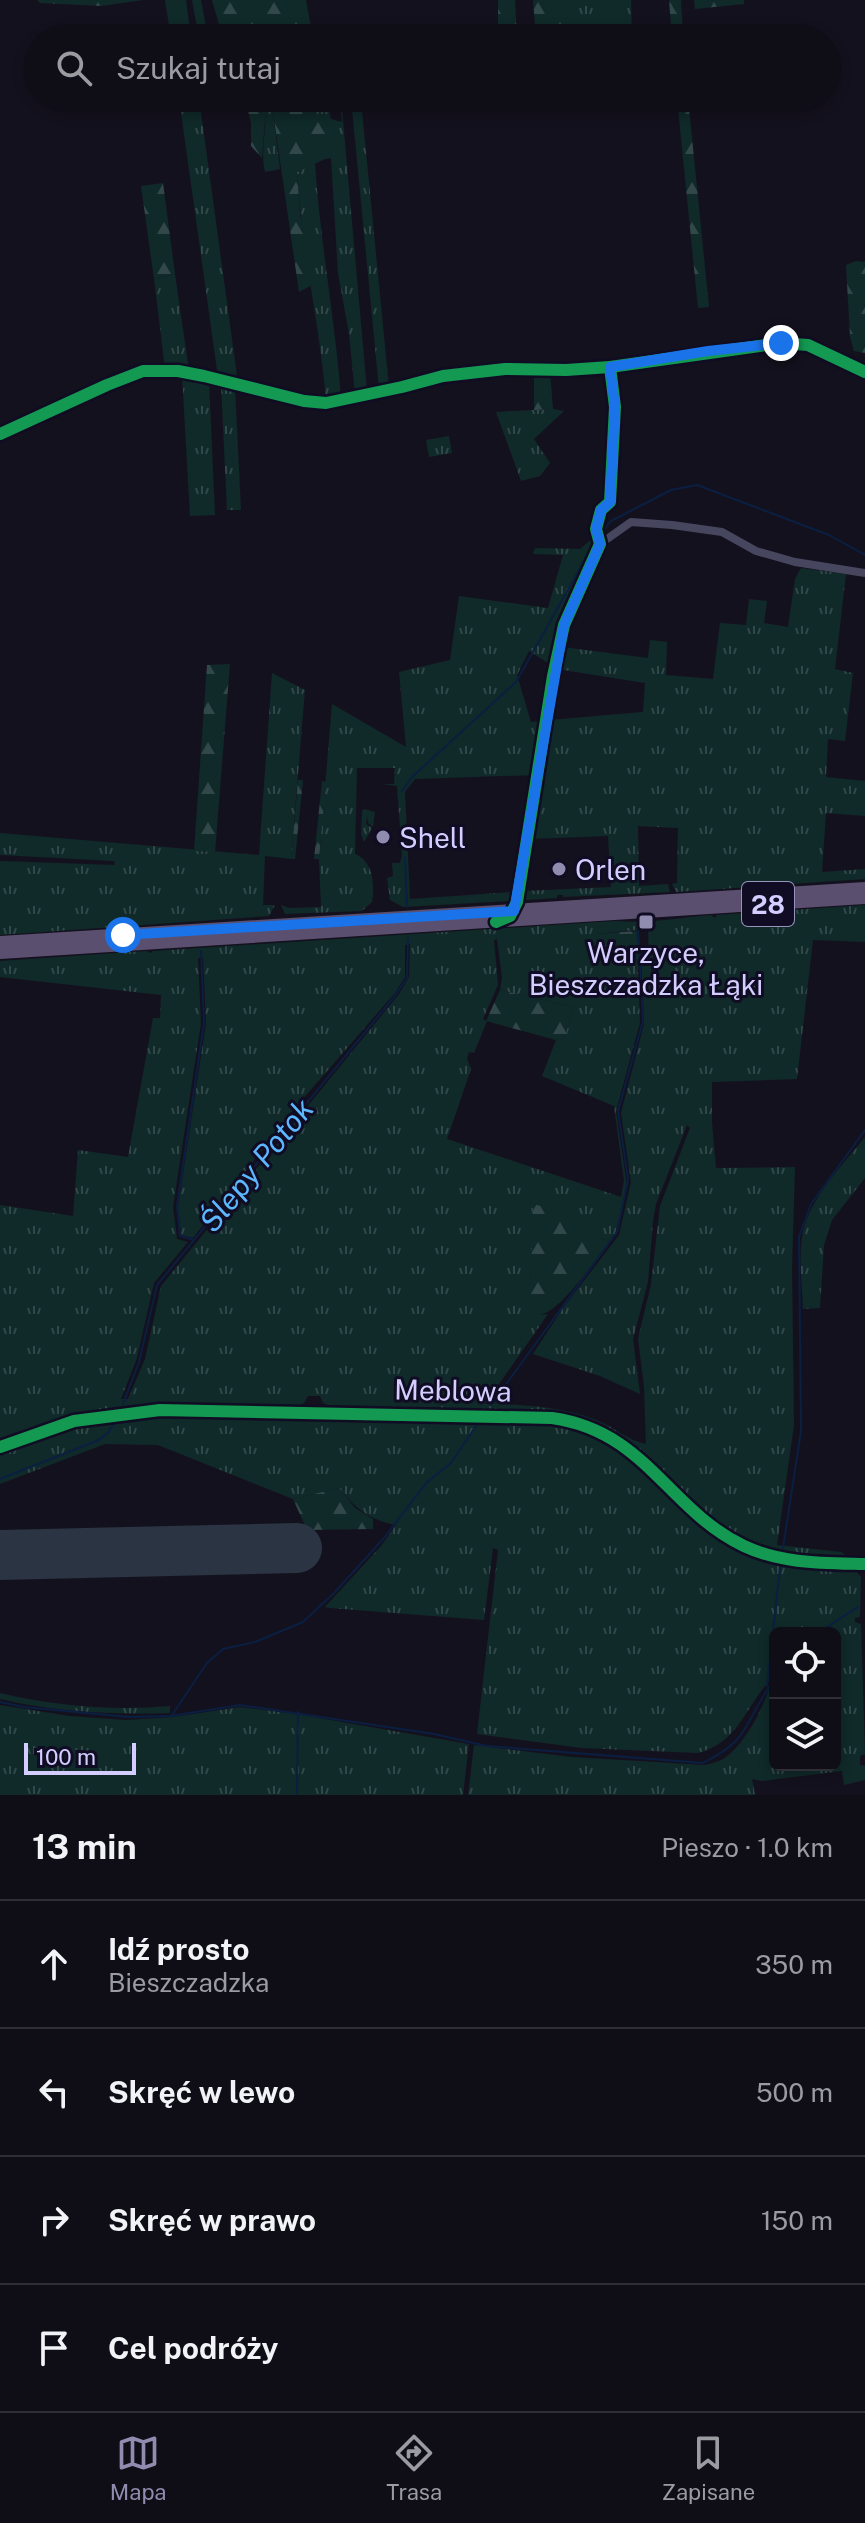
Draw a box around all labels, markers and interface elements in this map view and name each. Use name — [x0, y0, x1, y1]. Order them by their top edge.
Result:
search box — [24, 24, 841, 112]
icon: search — [52, 46, 96, 90]
text: Szukaj tutaj — [116, 50, 281, 86]
route end — [763, 325, 799, 361]
place label: Shell — [399, 821, 466, 854]
marker: Shell — [374, 828, 392, 846]
place label: Orlen — [575, 853, 646, 886]
marker: Orlen — [550, 860, 568, 878]
road number: 28 — [742, 882, 794, 926]
marker: Warzyce, Bieszczadzka Łąki — [637, 913, 655, 931]
route start — [105, 917, 141, 953]
place label: Warzyce, Bieszczadzka Łąki — [529, 936, 763, 1001]
water label: Ślepy Potok — [191, 1091, 321, 1239]
street label: Meblowa — [394, 1372, 512, 1408]
map controls — [769, 1627, 841, 1771]
button: locate — [769, 1627, 841, 1699]
button: layers — [769, 1699, 841, 1771]
scale bar — [24, 1739, 136, 1775]
text: 100 m — [36, 1744, 96, 1770]
text: 13 min — [32, 1827, 137, 1867]
text: Pieszo · 1.0 km — [661, 1832, 833, 1863]
text: Idź prosto — [108, 1931, 249, 1967]
icon: ahead — [32, 1942, 76, 1986]
text: 350 m — [755, 1949, 833, 1980]
text: Bieszczadzka — [108, 1967, 269, 1998]
icon: left — [32, 2070, 76, 2114]
text: Skręć w lewo — [108, 2074, 295, 2110]
text: 500 m — [756, 2077, 833, 2108]
icon: right — [32, 2198, 76, 2242]
text: Skręć w prawo — [108, 2202, 316, 2238]
text: 150 m — [761, 2205, 833, 2236]
icon: arrive — [32, 2326, 76, 2370]
text: Cel podróży — [108, 2330, 278, 2366]
tab: Mapa — [110, 2431, 167, 2505]
tab: Trasa — [386, 2431, 442, 2505]
tab: Zapisane — [662, 2431, 755, 2505]

